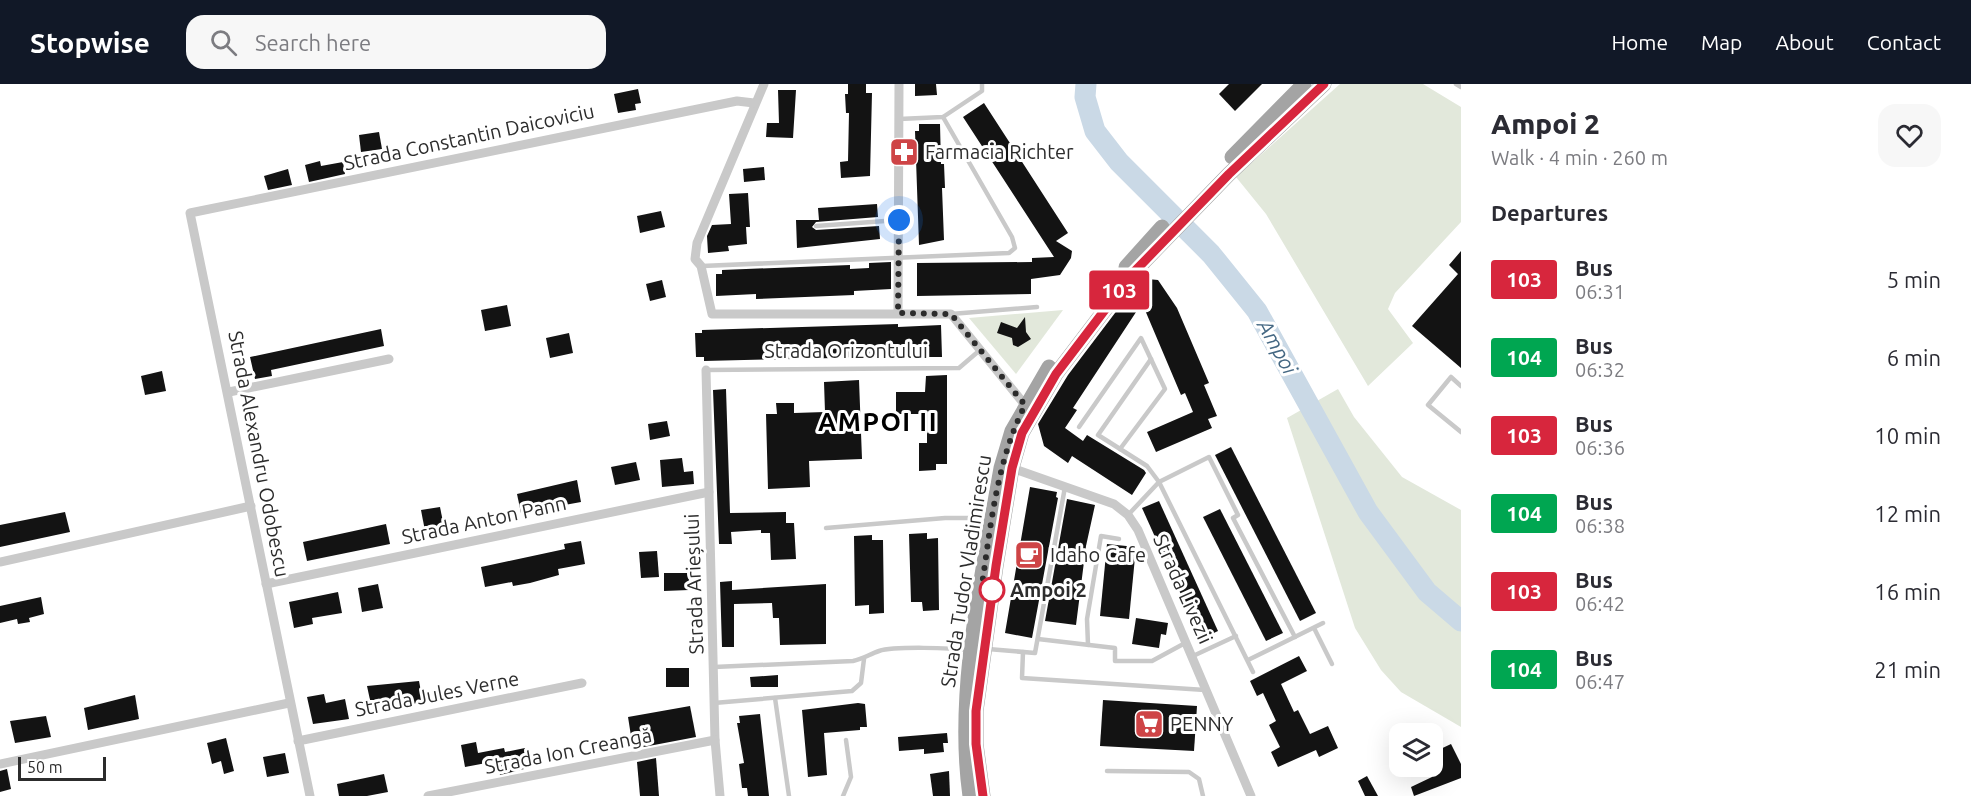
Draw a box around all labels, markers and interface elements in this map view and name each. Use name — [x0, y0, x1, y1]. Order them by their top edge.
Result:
search box — [186, 15, 606, 69]
icon: search — [207, 26, 240, 59]
text: Stopwise — [30, 27, 150, 58]
text: Search here — [255, 30, 371, 55]
text: Home — [1611, 30, 1668, 54]
text: Map — [1701, 30, 1742, 54]
text: About — [1775, 30, 1834, 54]
text: Contact — [1867, 30, 1941, 54]
street label: Strada Constantin Daicoviciu — [342, 99, 596, 174]
button: heart — [1878, 104, 1941, 167]
text: Ampoi 2 — [1491, 108, 1600, 139]
pharmacy icon: Farmacia Richter — [888, 136, 920, 168]
place label: Farmacia Richter — [925, 140, 1074, 163]
text: Walk · 4 min · 260 m — [1491, 146, 1668, 169]
text: Departures — [1491, 200, 1608, 225]
your location — [884, 205, 914, 235]
text: Bus — [1575, 255, 1613, 280]
text: 103 — [1506, 267, 1542, 291]
text: 5 min — [1887, 267, 1941, 292]
line badge: 103 — [1084, 270, 1154, 310]
text: 103 — [1101, 278, 1137, 302]
text: 06:31 — [1575, 280, 1625, 303]
water label: Ampoi — [1253, 314, 1303, 379]
street label: Strada Alexandru Odobescu — [224, 329, 295, 579]
text: Bus — [1575, 333, 1613, 358]
street label: Strada Orizontului — [764, 339, 928, 362]
text: 104 — [1506, 345, 1542, 369]
text: 6 min — [1887, 345, 1941, 370]
text: 06:32 — [1575, 358, 1625, 381]
district label: AMPOI II — [818, 407, 938, 436]
text: Bus — [1575, 411, 1613, 436]
text: 103 — [1506, 423, 1542, 447]
text: 10 min — [1874, 423, 1941, 448]
text: 06:36 — [1575, 436, 1625, 459]
street label: Strada Tudor Vladimirescu — [936, 453, 995, 689]
text: Bus — [1575, 489, 1613, 514]
street label: Strada Anton Pann — [400, 491, 568, 548]
text: 104 — [1506, 501, 1542, 525]
text: 12 min — [1874, 501, 1941, 526]
street label: Strada Arieșului — [680, 513, 707, 655]
text: 06:38 — [1575, 514, 1625, 537]
street label: Strada Livezii — [1149, 530, 1218, 647]
cafe icon: Idaho Cafe — [1013, 539, 1045, 571]
place label: Idaho Cafe — [1050, 543, 1146, 566]
text: Bus — [1575, 567, 1613, 592]
marker: Ampoi 2 — [979, 577, 1005, 603]
place label: Ampoi 2 — [1010, 578, 1087, 601]
text: 103 — [1506, 579, 1542, 603]
text: 16 min — [1874, 579, 1941, 604]
text: 06:42 — [1575, 592, 1625, 615]
text: Bus — [1575, 645, 1613, 670]
text: 104 — [1506, 657, 1542, 681]
text: 21 min — [1874, 657, 1941, 682]
street label: Strada Jules Verne — [353, 666, 521, 721]
text: 06:47 — [1575, 670, 1625, 693]
supermarket icon: PENNY — [1133, 708, 1165, 740]
place label: PENNY — [1170, 712, 1234, 735]
street label: Strada Ion Creangă — [482, 723, 653, 778]
map controls — [1389, 723, 1443, 777]
button: layers — [1389, 723, 1443, 777]
scale bar — [18, 754, 106, 782]
text: 50 m — [27, 758, 63, 776]

